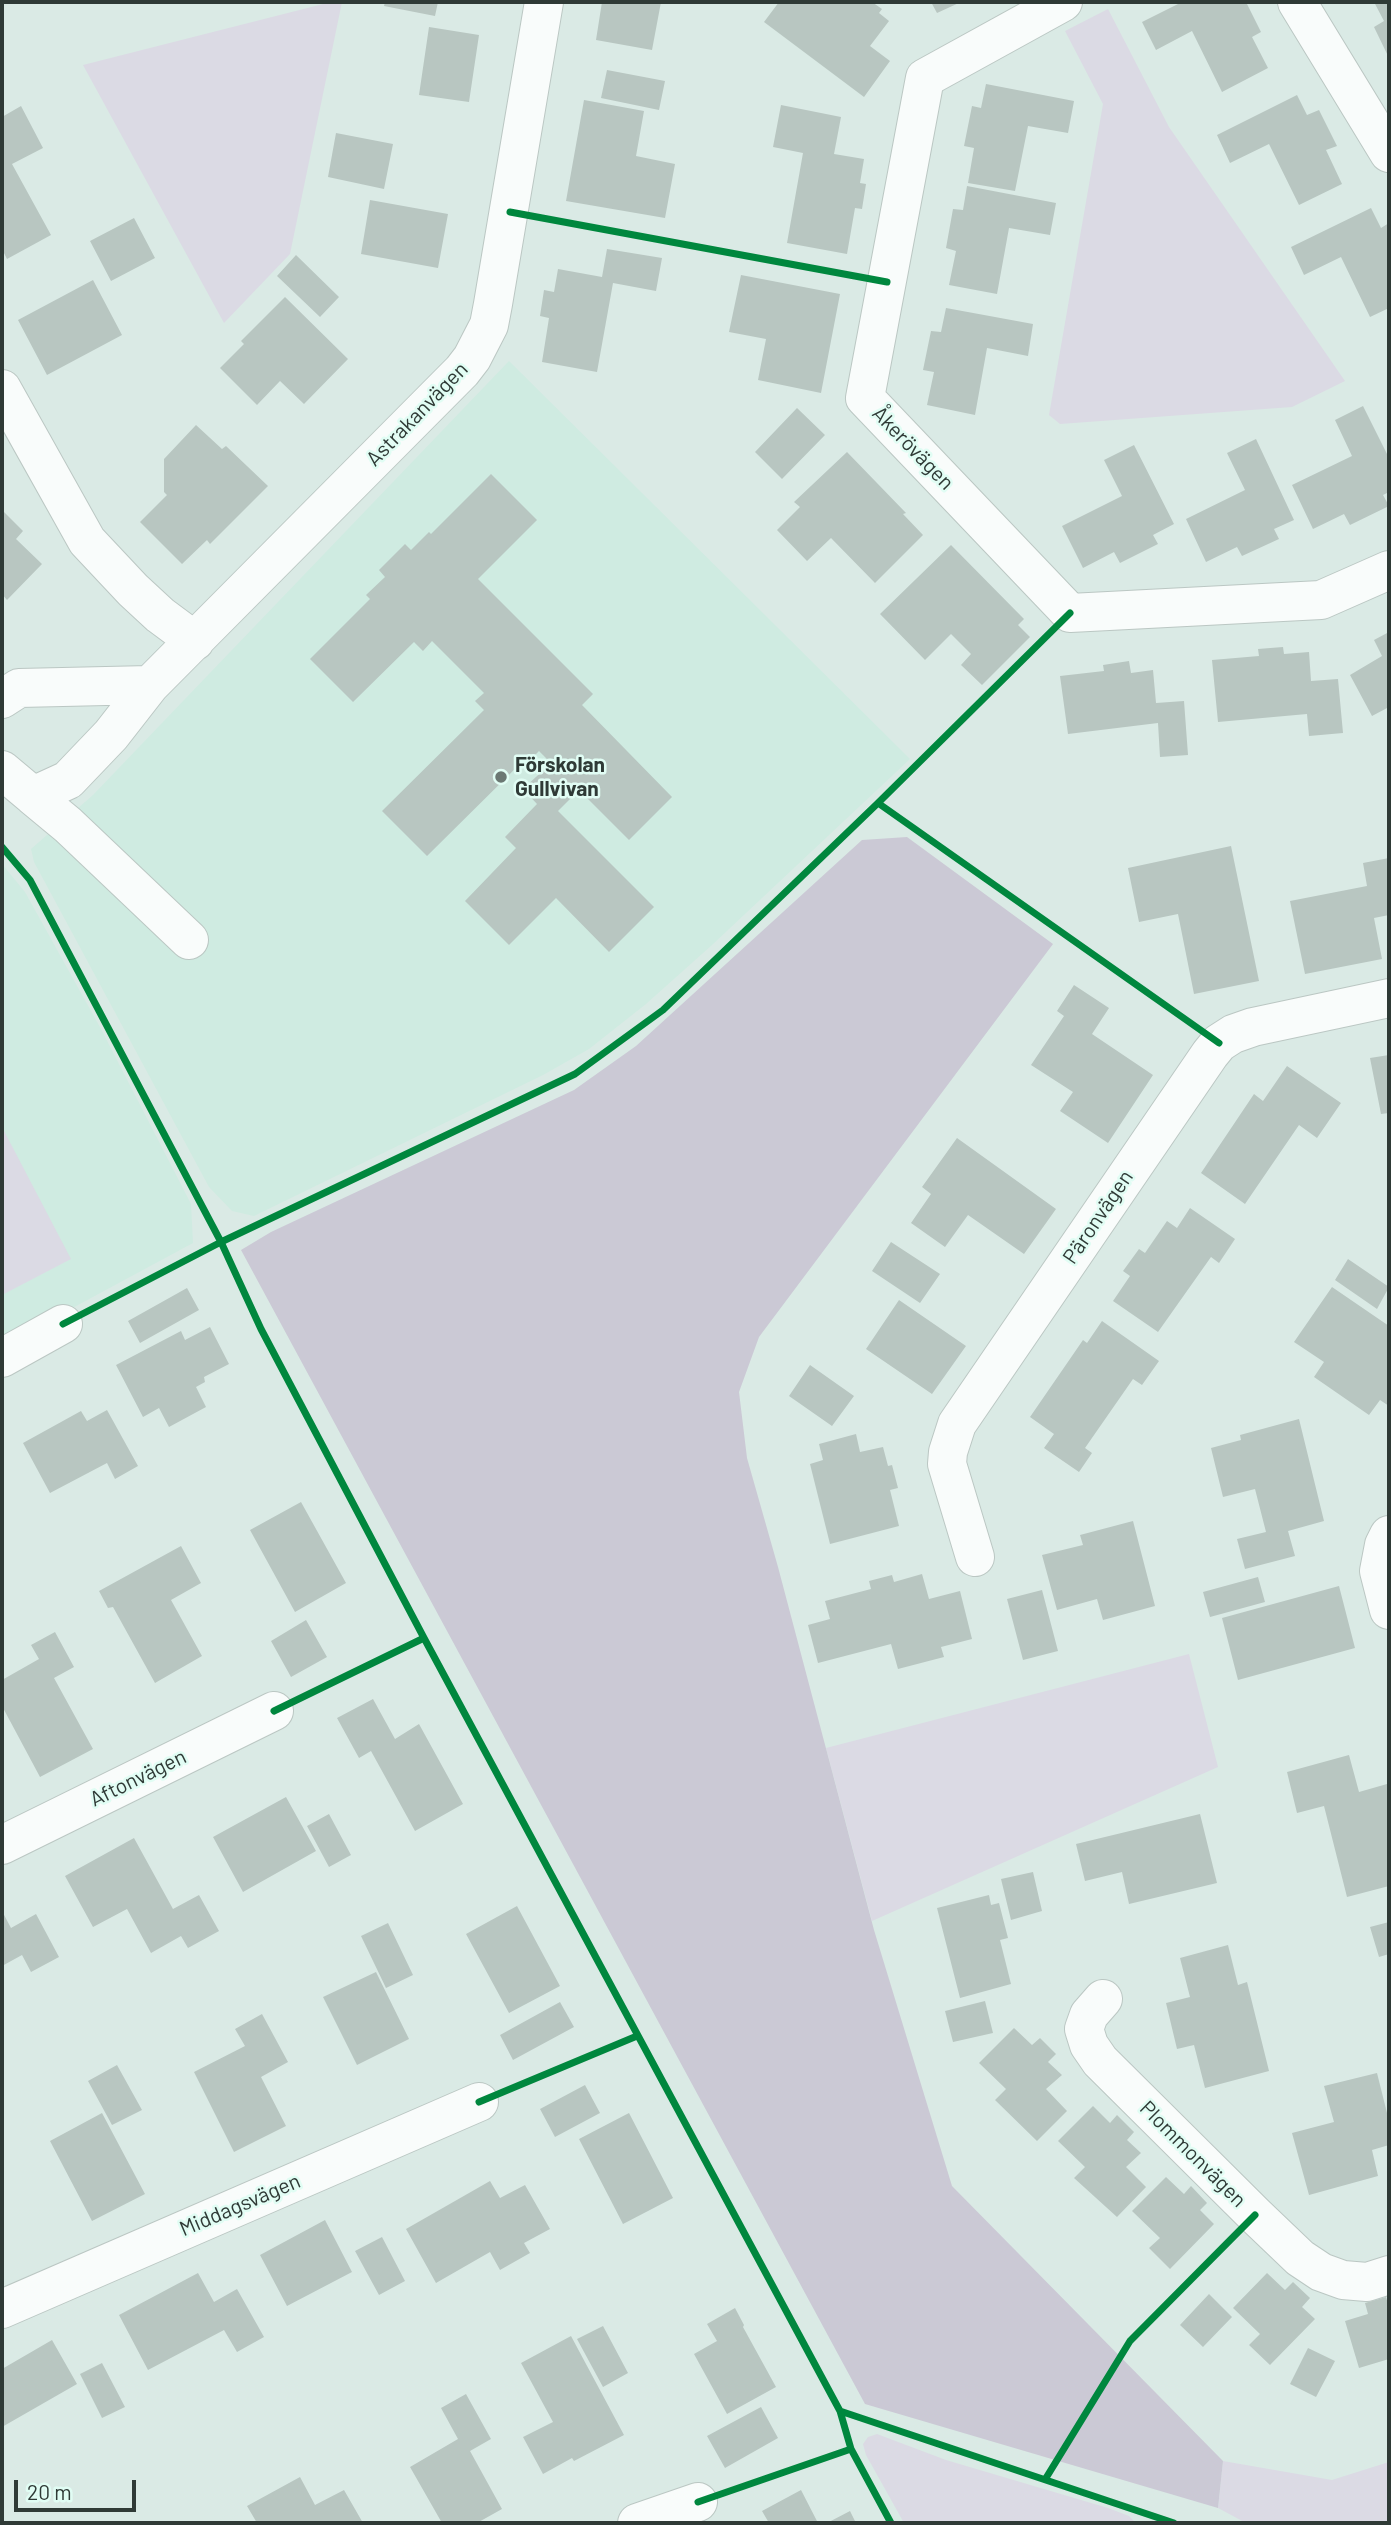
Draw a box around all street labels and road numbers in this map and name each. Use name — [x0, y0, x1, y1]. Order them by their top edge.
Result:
street label: Astrakanvägen — [361, 357, 473, 471]
street label: Åkerövägen — [867, 401, 959, 495]
street label: Päronvägen — [1058, 1165, 1138, 1269]
street label: Aftonvägen — [86, 1744, 190, 1812]
street label: Plommonvägen — [1135, 2096, 1251, 2212]
street label: Middagsvägen — [176, 2168, 304, 2242]

